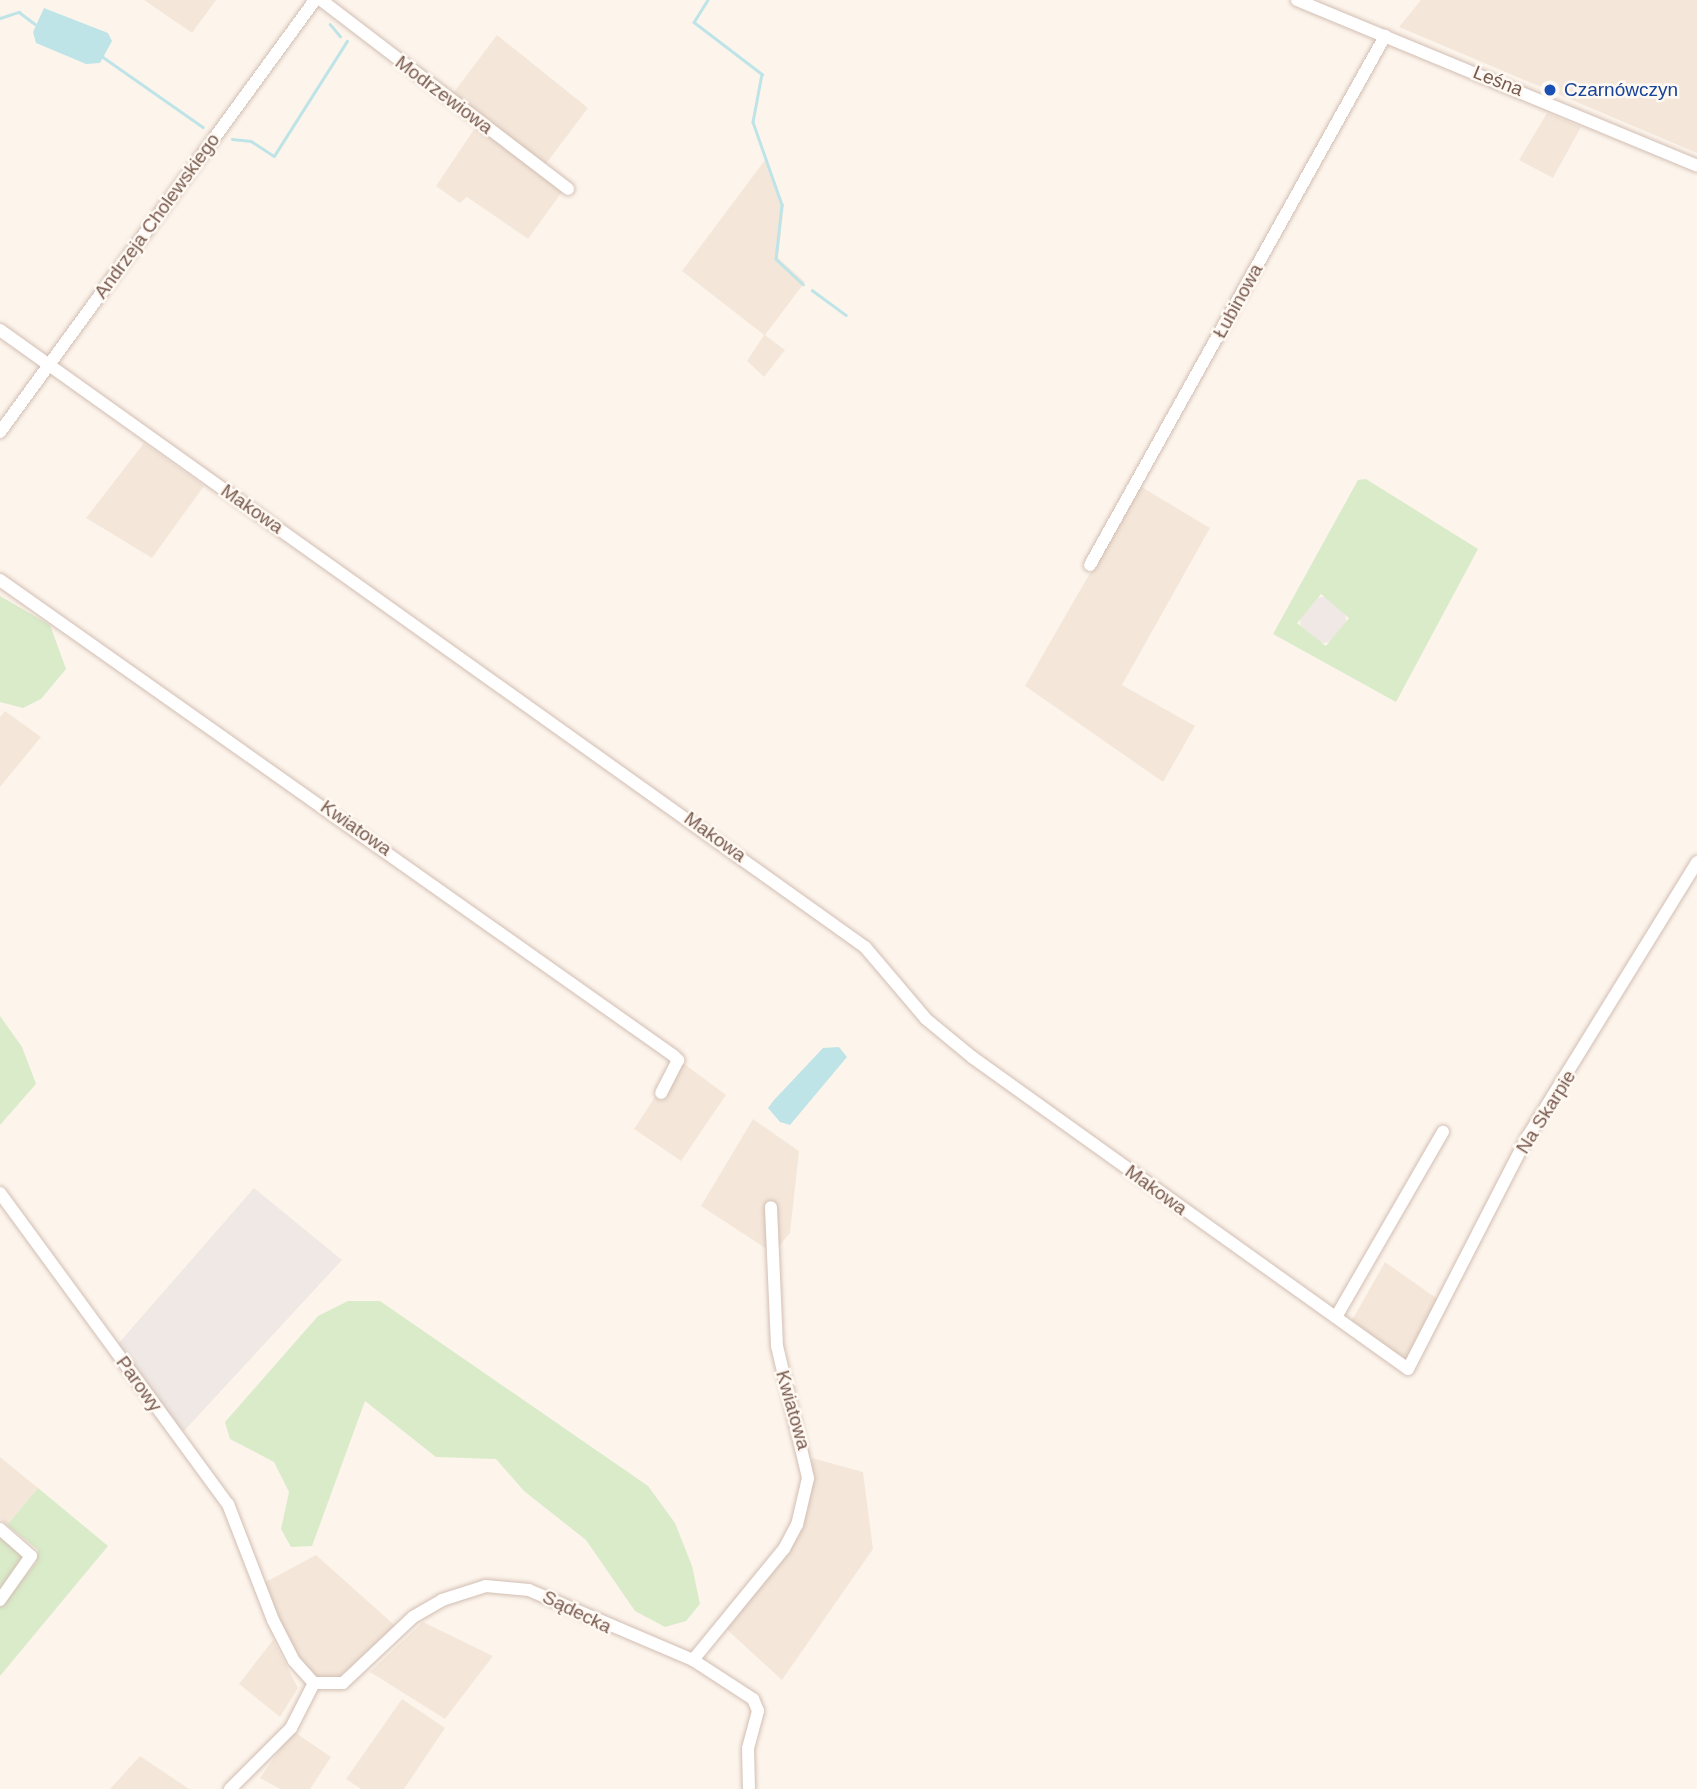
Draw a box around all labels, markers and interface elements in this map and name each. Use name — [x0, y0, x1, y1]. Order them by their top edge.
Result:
street label: Modrzewiowa — [391, 51, 497, 139]
street label: Leśna — [1470, 61, 1526, 101]
place label: Czarnówczyn — [1564, 79, 1678, 101]
marker: Czarnówczyn — [1542, 82, 1558, 98]
street label: Andrzeja Cholewskiego — [89, 129, 225, 303]
street label: Łubinowa — [1208, 260, 1268, 342]
street label: Makowa — [216, 479, 288, 539]
street label: Kwiatowa — [316, 795, 396, 861]
street label: Makowa — [680, 807, 750, 867]
street label: Na Skarpie — [1511, 1066, 1581, 1158]
street label: Makowa — [1121, 1160, 1191, 1220]
street label: Parowy — [111, 1352, 167, 1416]
street label: Kwiatowa — [771, 1368, 815, 1452]
street label: Sądecka — [539, 1586, 615, 1638]

